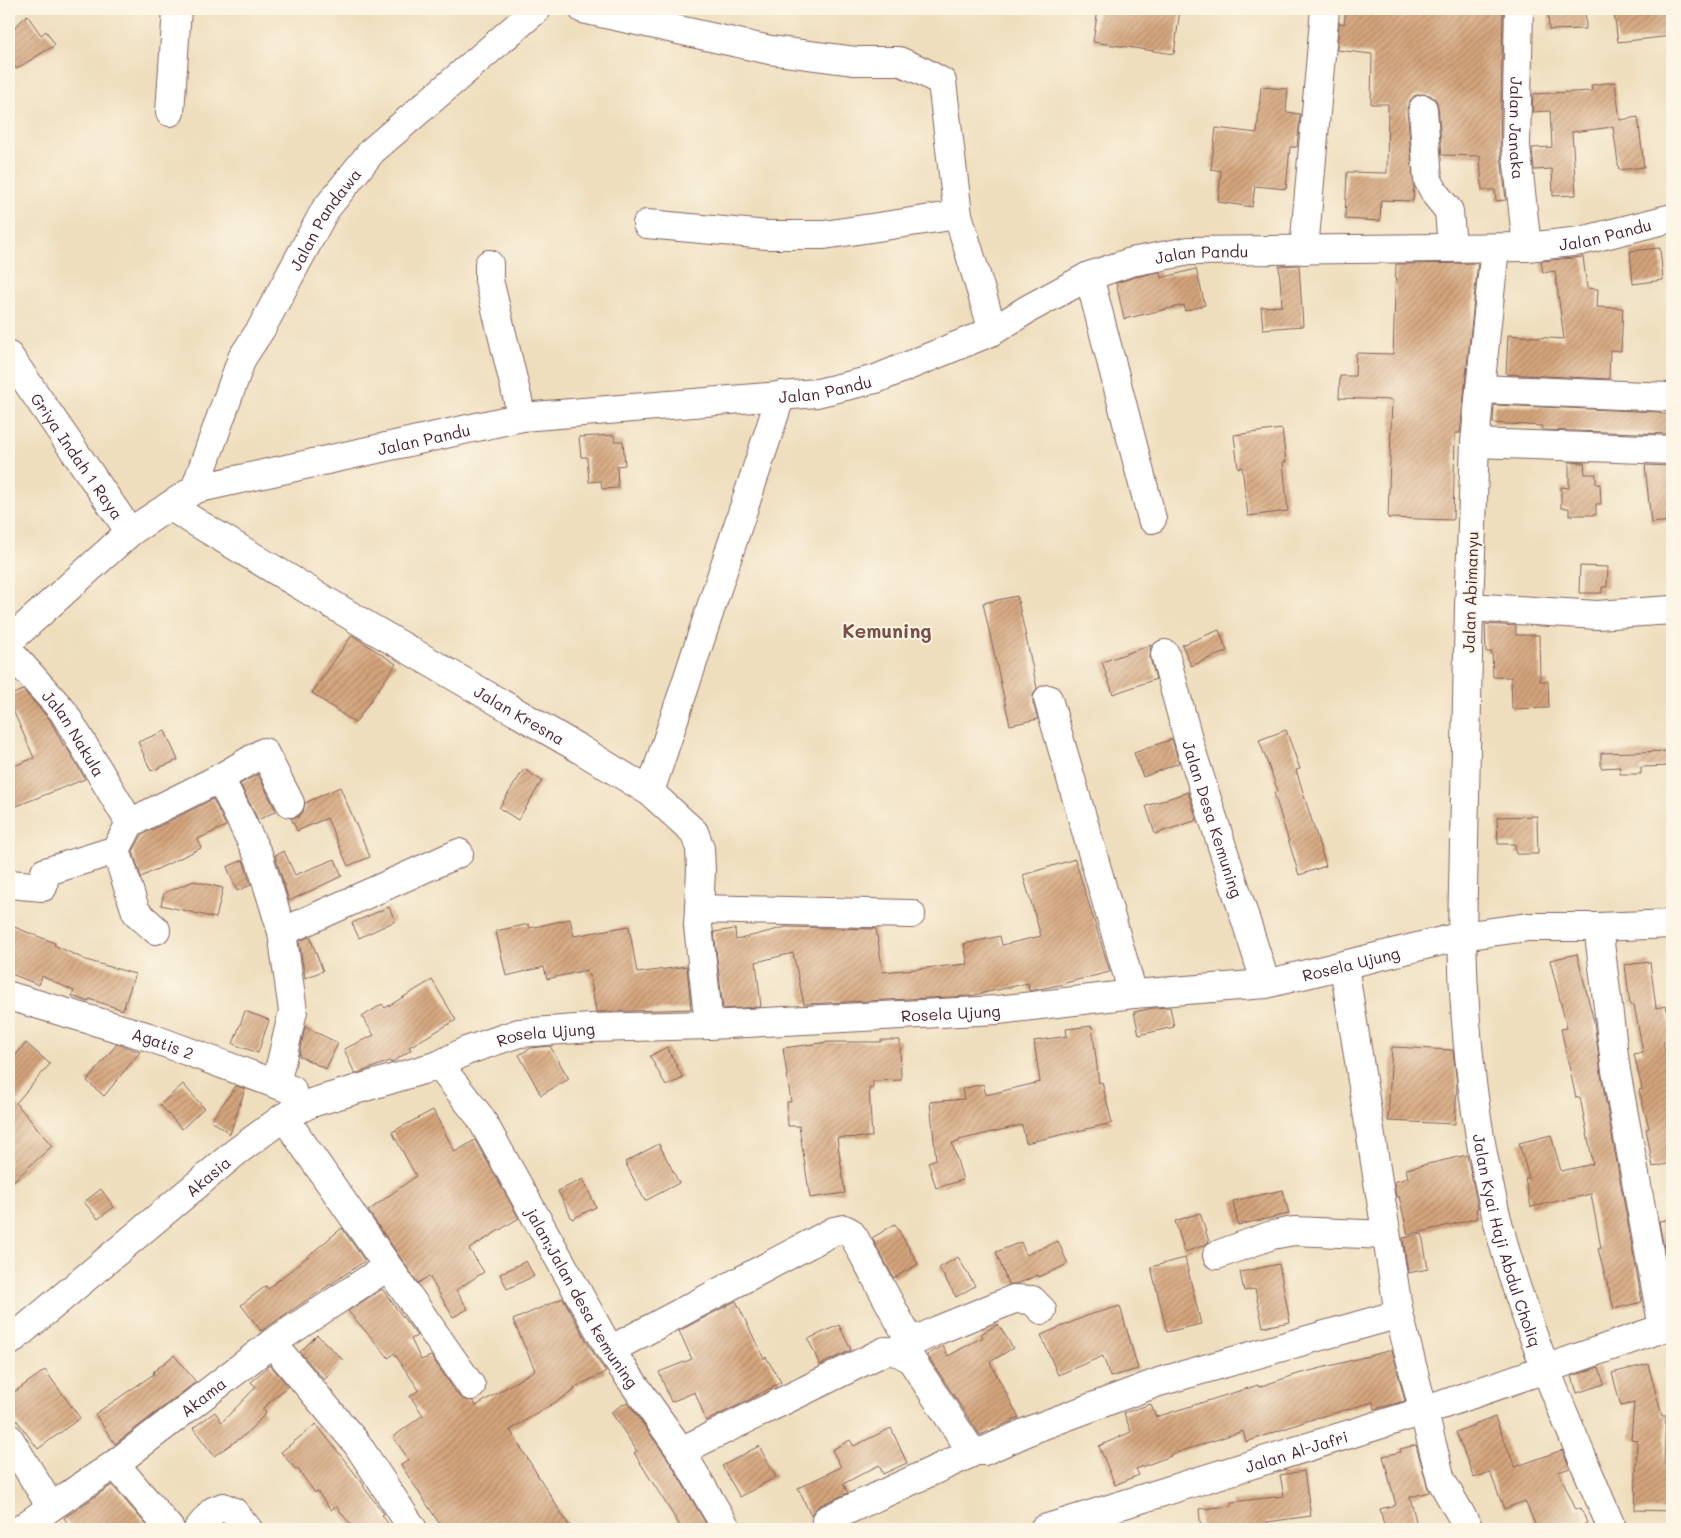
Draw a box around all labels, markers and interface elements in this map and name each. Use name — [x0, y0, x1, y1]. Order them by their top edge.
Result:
street label: Jalan Janaka — [1505, 76, 1530, 180]
street label: Jalan Pandawa — [284, 164, 365, 274]
street label: Jalan Pandu — [1558, 213, 1653, 254]
street label: Jalan Pandu — [1153, 240, 1249, 268]
street label: Jalan Pandu — [778, 370, 873, 407]
street label: Griya Indah 1 Raya — [27, 388, 129, 523]
street label: Jalan Pandu — [375, 418, 472, 459]
street label: Jalan Abimanyu — [1457, 531, 1483, 653]
district label: Kemuning — [842, 618, 932, 643]
street label: Jalan Kresna — [471, 680, 569, 749]
street label: Jalan Nakula — [38, 685, 110, 780]
street label: Jalan Desa Kemuning — [1179, 738, 1248, 900]
street label: Rosela Ujung — [1300, 941, 1402, 985]
street label: Rosela Ujung — [900, 999, 1001, 1026]
street label: Rosela Ujung — [493, 1017, 596, 1051]
street label: Agatis 2 — [130, 1022, 197, 1063]
street label: Jalan Kyai Haji Abdul Choliq — [1469, 1132, 1547, 1350]
street label: Akasia — [181, 1151, 234, 1201]
street label: jalan;Jalan desa kemuning — [521, 1202, 644, 1392]
street label: Akama — [176, 1372, 230, 1421]
street label: Jalan Al-Jafri — [1242, 1425, 1350, 1477]

